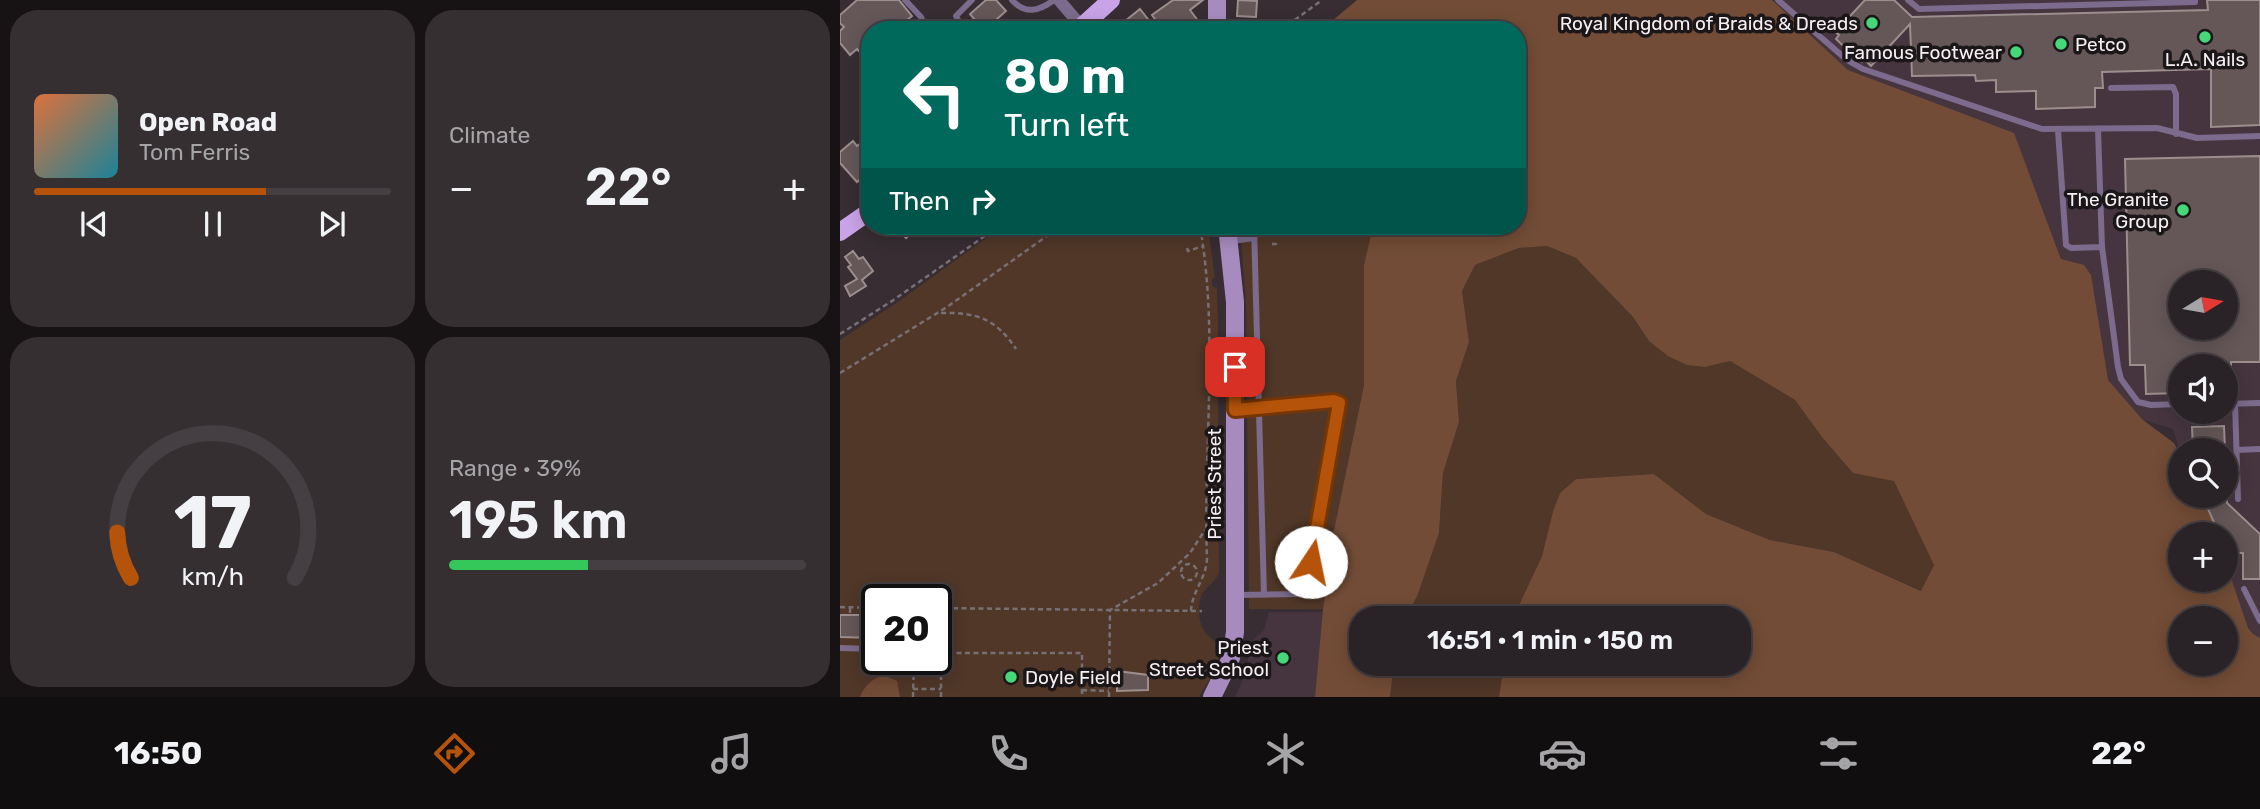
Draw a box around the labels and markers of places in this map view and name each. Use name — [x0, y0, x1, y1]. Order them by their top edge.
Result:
place label: Royal Kingdom of Braids & Dreads — [1560, 12, 1858, 35]
marker: Royal Kingdom of Braids & Dreads — [1864, 15, 1880, 31]
marker: L.A. Nails — [2197, 29, 2213, 45]
place label: Petco — [2075, 33, 2126, 56]
marker: Petco — [2053, 36, 2069, 52]
place label: Famous Footwear — [1844, 41, 2003, 64]
marker: Famous Footwear — [2008, 44, 2024, 60]
place label: L.A. Nails — [2165, 48, 2245, 71]
place label: The Granite Group — [2067, 188, 2169, 233]
marker: The Granite Group — [2175, 202, 2191, 218]
pin — [1205, 337, 1265, 397]
place label: Priest Street School — [1149, 636, 1270, 681]
marker: Priest Street School — [1275, 650, 1291, 666]
place label: Doyle Field — [1025, 666, 1121, 689]
marker: Doyle Field — [1003, 669, 1019, 685]

